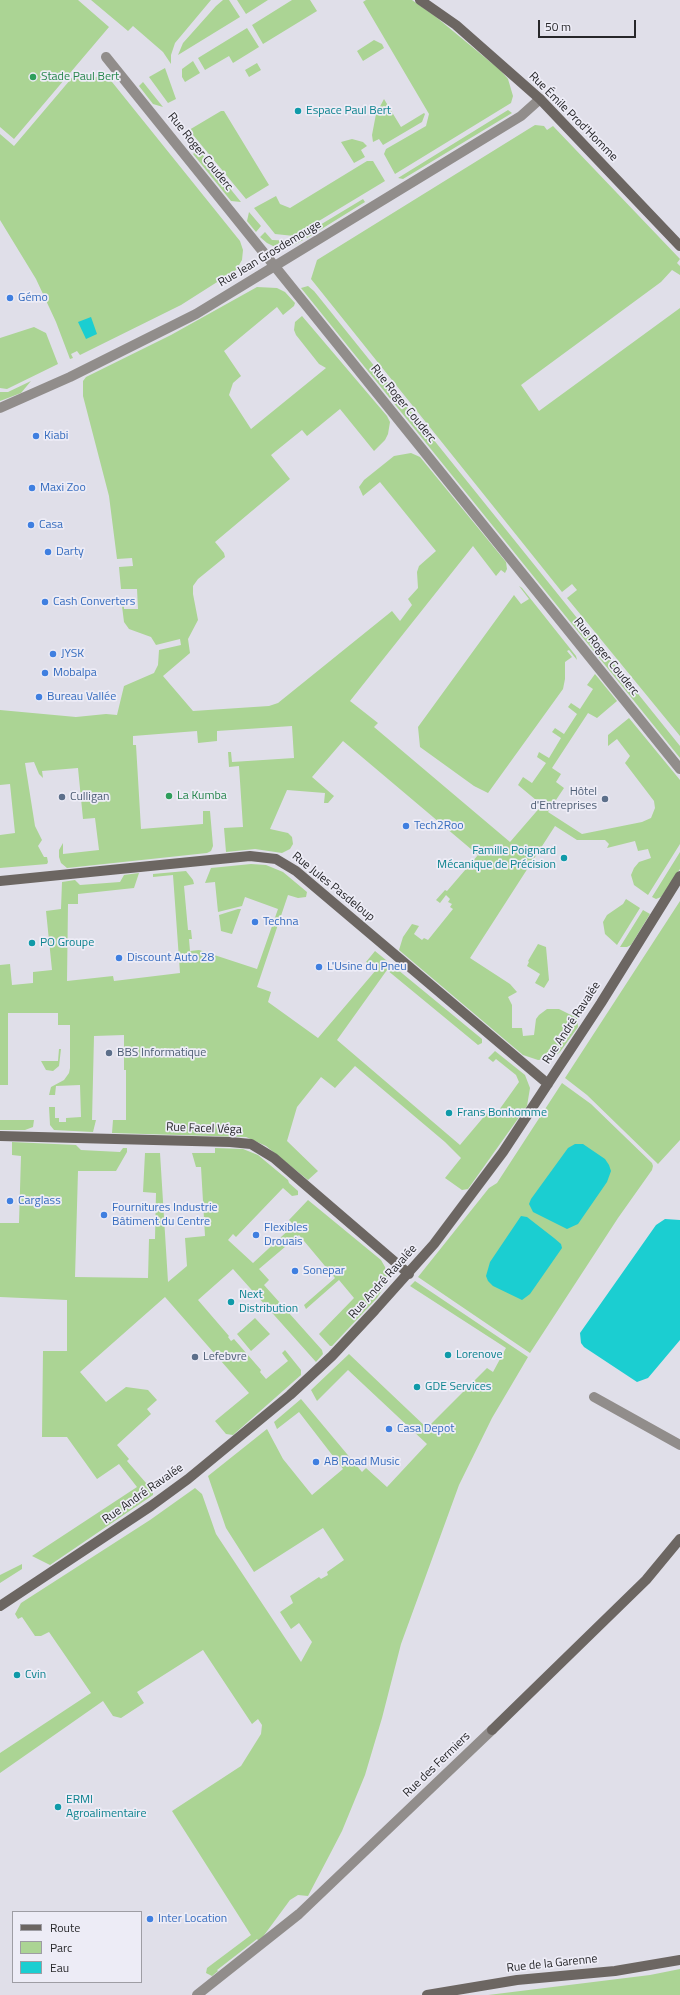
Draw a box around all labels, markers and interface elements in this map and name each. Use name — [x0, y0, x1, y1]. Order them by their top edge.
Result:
scale bar — [540, 12, 638, 38]
text: 50 m — [545, 17, 571, 36]
street label: Rue Émile Prod'Homme — [525, 69, 621, 165]
place label: Stade Paul Bert — [41, 70, 119, 84]
marker: Stade Paul Bert — [28, 72, 38, 82]
place label: Espace Paul Bert — [306, 104, 391, 118]
marker: Espace Paul Bert — [293, 106, 303, 116]
street label: Rue Roger Couderc — [164, 110, 236, 194]
street label: Rue Jean Grosdemouge — [216, 218, 324, 290]
place label: Gémo — [18, 291, 48, 305]
marker: Gémo — [5, 293, 15, 303]
street label: Rue Roger Couderc — [367, 362, 439, 446]
place label: Kiabi — [44, 429, 68, 443]
marker: Kiabi — [31, 431, 41, 441]
place label: Maxi Zoo — [40, 481, 86, 495]
marker: Maxi Zoo — [27, 483, 37, 493]
place label: Casa — [39, 518, 63, 532]
marker: Casa — [26, 520, 36, 530]
place label: Darty — [56, 545, 84, 559]
marker: Darty — [43, 547, 53, 557]
place label: Cash Converters — [53, 595, 135, 609]
marker: Cash Converters — [40, 597, 50, 607]
street label: Rue Roger Couderc — [570, 615, 642, 699]
place label: JYSK — [61, 647, 84, 661]
marker: JYSK — [48, 649, 58, 659]
place label: Mobalpa — [53, 666, 97, 680]
marker: Mobalpa — [40, 668, 50, 678]
place label: Bureau Vallée — [47, 690, 116, 704]
marker: Bureau Vallée — [34, 692, 44, 702]
place label: Hôtel d'Entreprises — [530, 785, 597, 813]
place label: La Kumba — [177, 789, 227, 803]
place label: Culligan — [70, 790, 110, 804]
marker: La Kumba — [164, 791, 174, 801]
marker: Culligan — [57, 792, 67, 802]
marker: Hôtel d'Entreprises — [600, 794, 610, 804]
place label: Tech2Roo — [414, 819, 464, 833]
marker: Tech2Roo — [401, 821, 411, 831]
place label: Famille Poignard Mécanique de Précision — [437, 844, 556, 872]
street label: Rue Jules Pasdeloup — [289, 849, 377, 925]
marker: Famille Poignard Mécanique de Précision — [559, 853, 569, 863]
place label: Techna — [263, 915, 298, 929]
marker: Techna — [250, 917, 260, 927]
place label: PO Groupe — [40, 936, 94, 950]
marker: PO Groupe — [27, 938, 37, 948]
place label: Discount Auto 28 — [127, 951, 214, 965]
marker: Discount Auto 28 — [114, 953, 124, 963]
place label: L'Usine du Pneu — [327, 960, 407, 974]
marker: L'Usine du Pneu — [314, 962, 324, 972]
street label: Rue André Ravalée — [540, 979, 604, 1067]
place label: BBS Informatique — [117, 1046, 206, 1060]
marker: BBS Informatique — [104, 1048, 114, 1058]
place label: Frans Bonhomme — [457, 1106, 547, 1120]
marker: Frans Bonhomme — [444, 1108, 454, 1118]
street label: Rue Facel Véga — [166, 1120, 242, 1138]
place label: Carglass — [18, 1194, 61, 1208]
marker: Carglass — [5, 1196, 15, 1206]
place label: Fournitures Industrie Bâtiment du Centre — [112, 1201, 218, 1229]
marker: Fournitures Industrie Bâtiment du Centre — [99, 1210, 109, 1220]
place label: Flexibles Drouais — [264, 1221, 308, 1249]
marker: Flexibles Drouais — [251, 1230, 261, 1240]
street label: Rue André Ravalée — [346, 1242, 420, 1322]
place label: Sonepar — [303, 1264, 345, 1278]
marker: Sonepar — [290, 1266, 300, 1276]
place label: Next Distribution — [239, 1288, 298, 1316]
marker: Next Distribution — [226, 1297, 236, 1307]
place label: Lorenove — [456, 1348, 503, 1362]
place label: Lefebvre — [203, 1350, 247, 1364]
marker: Lorenove — [443, 1350, 453, 1360]
marker: Lefebvre — [190, 1352, 200, 1362]
place label: GDE Services — [425, 1380, 491, 1394]
marker: GDE Services — [412, 1382, 422, 1392]
place label: Casa Depot — [397, 1422, 454, 1436]
marker: Casa Depot — [384, 1424, 394, 1434]
place label: AB Road Music — [324, 1455, 400, 1469]
marker: AB Road Music — [311, 1457, 321, 1467]
street label: Rue André Ravalée — [100, 1461, 186, 1527]
place label: Cvin — [25, 1668, 46, 1682]
marker: Cvin — [12, 1670, 22, 1680]
street label: Rue des Fermiers — [400, 1729, 474, 1801]
place label: ERMI Agroalimentaire — [66, 1793, 146, 1821]
marker: ERMI Agroalimentaire — [53, 1802, 63, 1812]
legend — [12, 1911, 142, 1983]
place label: Inter Location — [158, 1912, 227, 1926]
marker: Inter Location — [145, 1914, 155, 1924]
text: Route — [50, 1918, 80, 1937]
text: Parc — [50, 1938, 72, 1957]
street label: Rue de la Garenne — [506, 1952, 598, 1976]
text: Eau — [50, 1958, 69, 1977]

